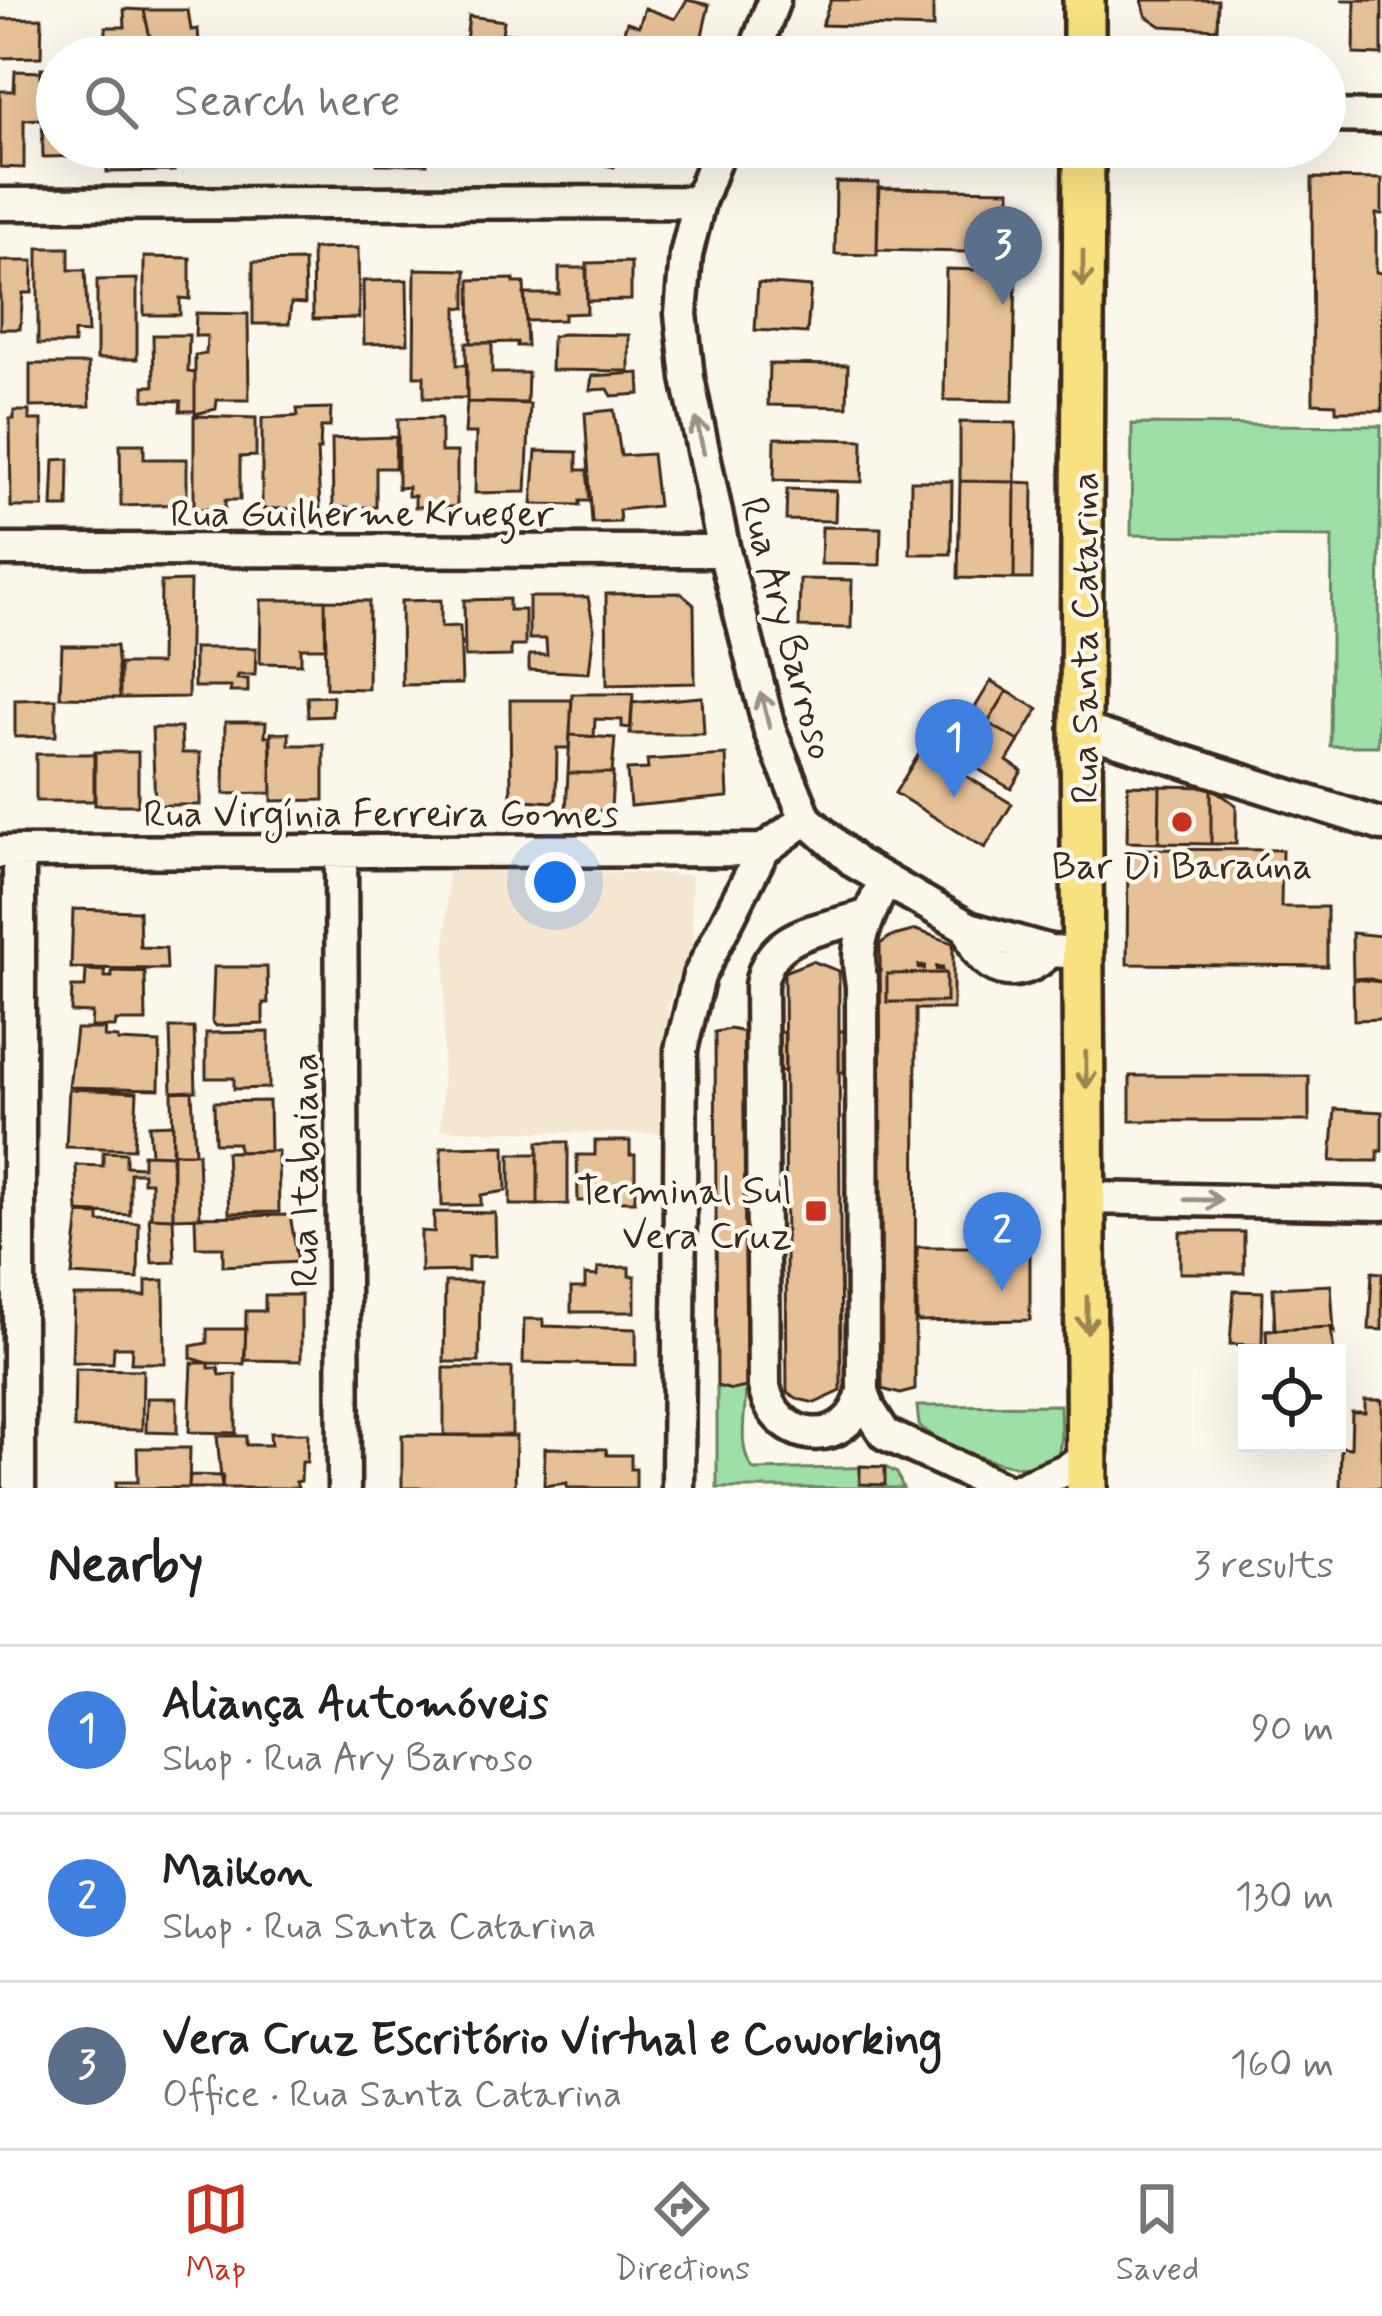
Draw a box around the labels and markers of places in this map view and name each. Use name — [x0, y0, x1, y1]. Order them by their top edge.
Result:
pin: 3 — [964, 206, 1042, 305]
pin: 1 — [915, 699, 993, 798]
marker: Bar Di Baraúna — [1169, 809, 1195, 835]
place label: Bar Di Baraúna — [1052, 842, 1313, 893]
place label: Terminal Sul Vera Cruz — [577, 1167, 792, 1263]
pin: 2 — [963, 1192, 1041, 1291]
marker: Terminal Sul Vera Cruz — [803, 1198, 829, 1224]

